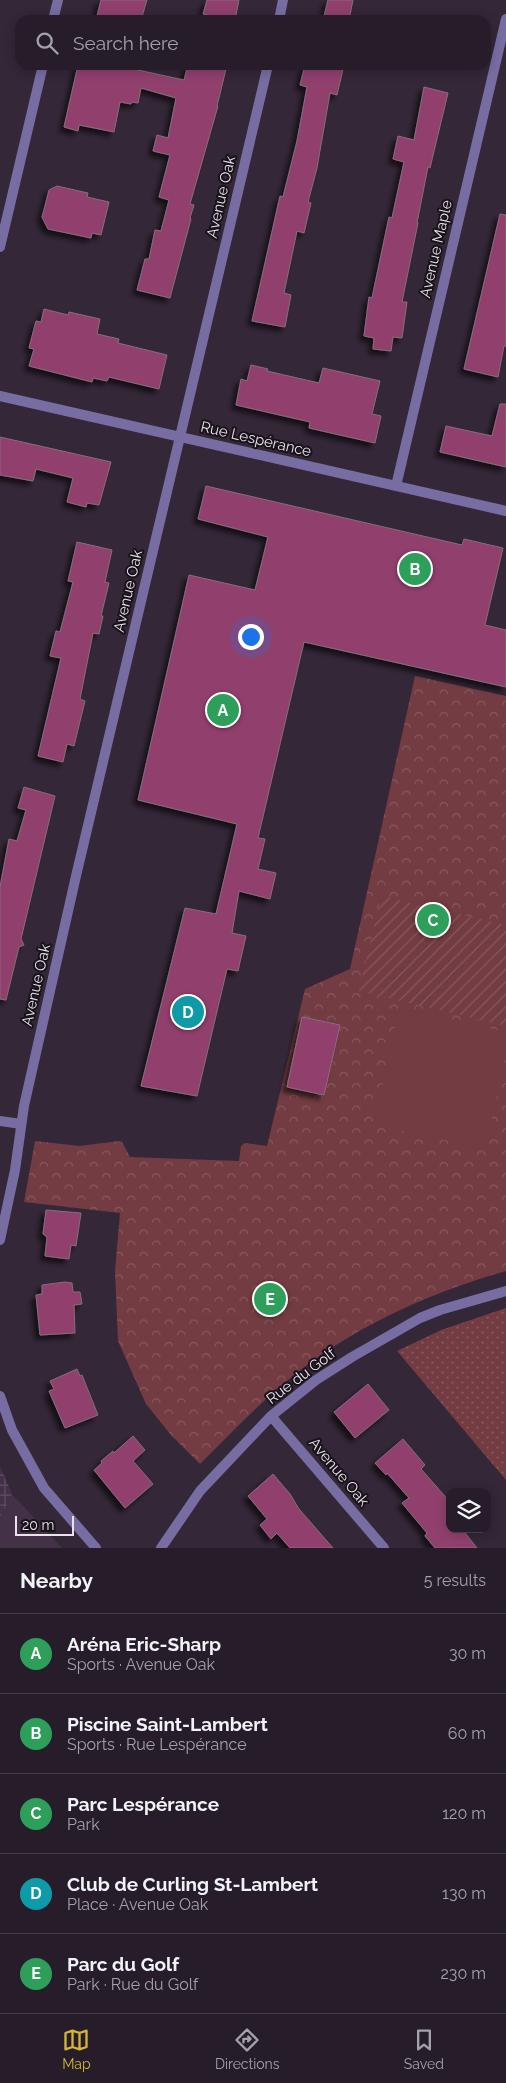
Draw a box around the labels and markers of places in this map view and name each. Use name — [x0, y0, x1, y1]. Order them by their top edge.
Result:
pin: B — [399, 550, 431, 588]
pin: A — [207, 691, 239, 729]
pin: C — [417, 901, 449, 939]
pin: D — [172, 993, 204, 1031]
pin: E — [254, 1280, 286, 1318]

